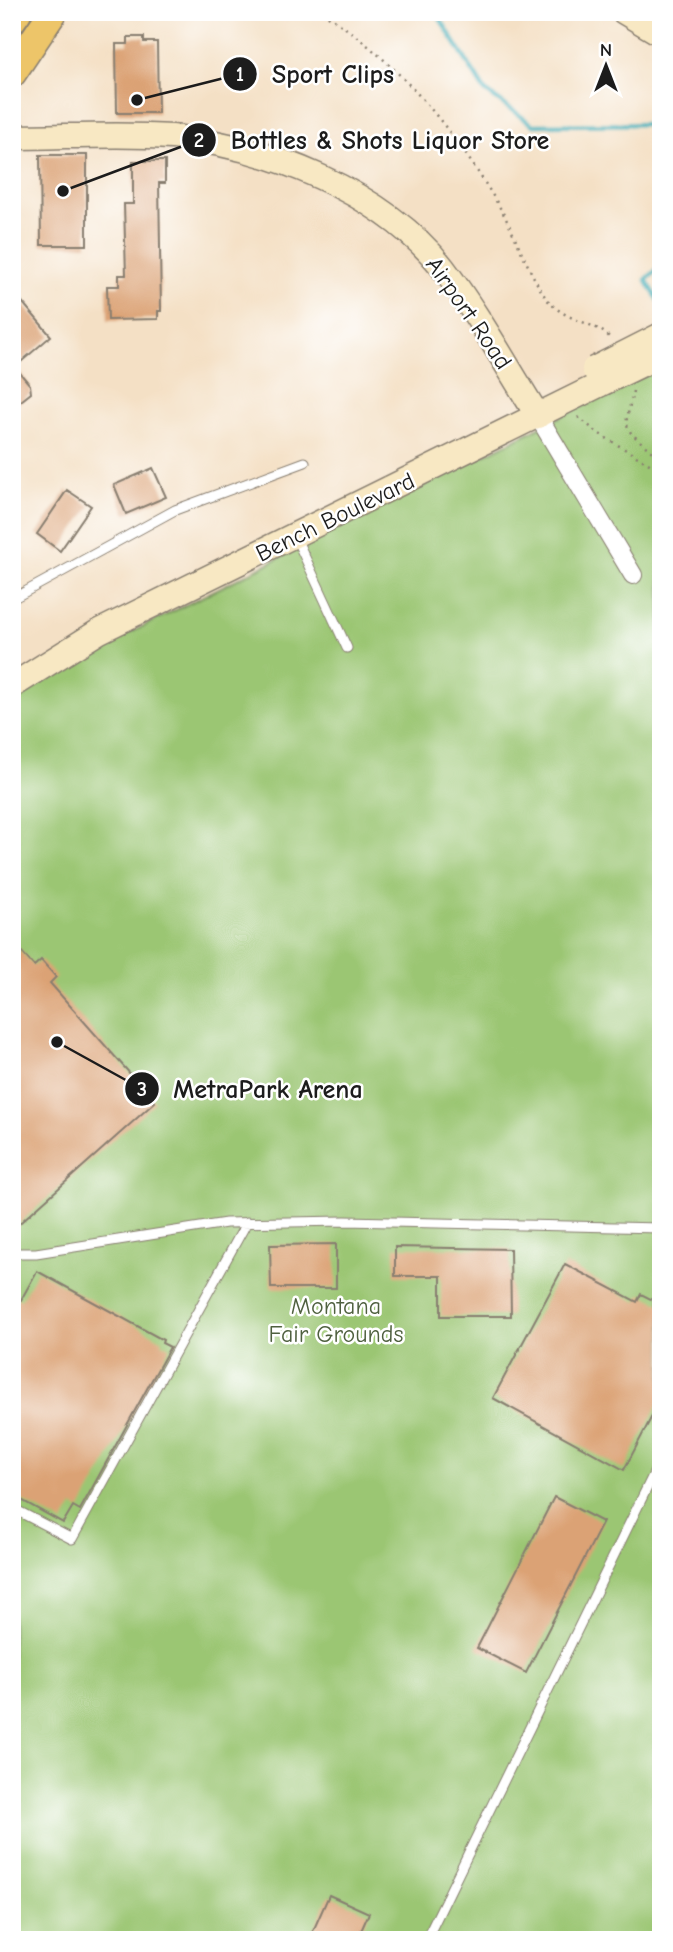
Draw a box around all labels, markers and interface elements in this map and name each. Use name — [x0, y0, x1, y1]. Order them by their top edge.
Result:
north arrow — [572, 32, 642, 102]
text: N — [600, 39, 612, 61]
callout: Sport Clips — [223, 50, 408, 97]
text: Sport Clips — [272, 60, 394, 90]
text: 1 — [236, 62, 244, 86]
callout: Bottles & Shots Liquor Store — [181, 117, 563, 164]
text: Bottles & Shots Liquor Store — [231, 126, 550, 156]
text: 2 — [194, 128, 204, 152]
street label: Airport Road — [420, 251, 518, 375]
street label: Bench Boulevard — [251, 466, 419, 568]
callout: MetraPark Arena — [124, 1066, 377, 1113]
text: MetraPark Arena — [173, 1075, 363, 1105]
text: 3 — [137, 1077, 147, 1101]
park label: Montana Fair Grounds — [268, 1292, 404, 1348]

